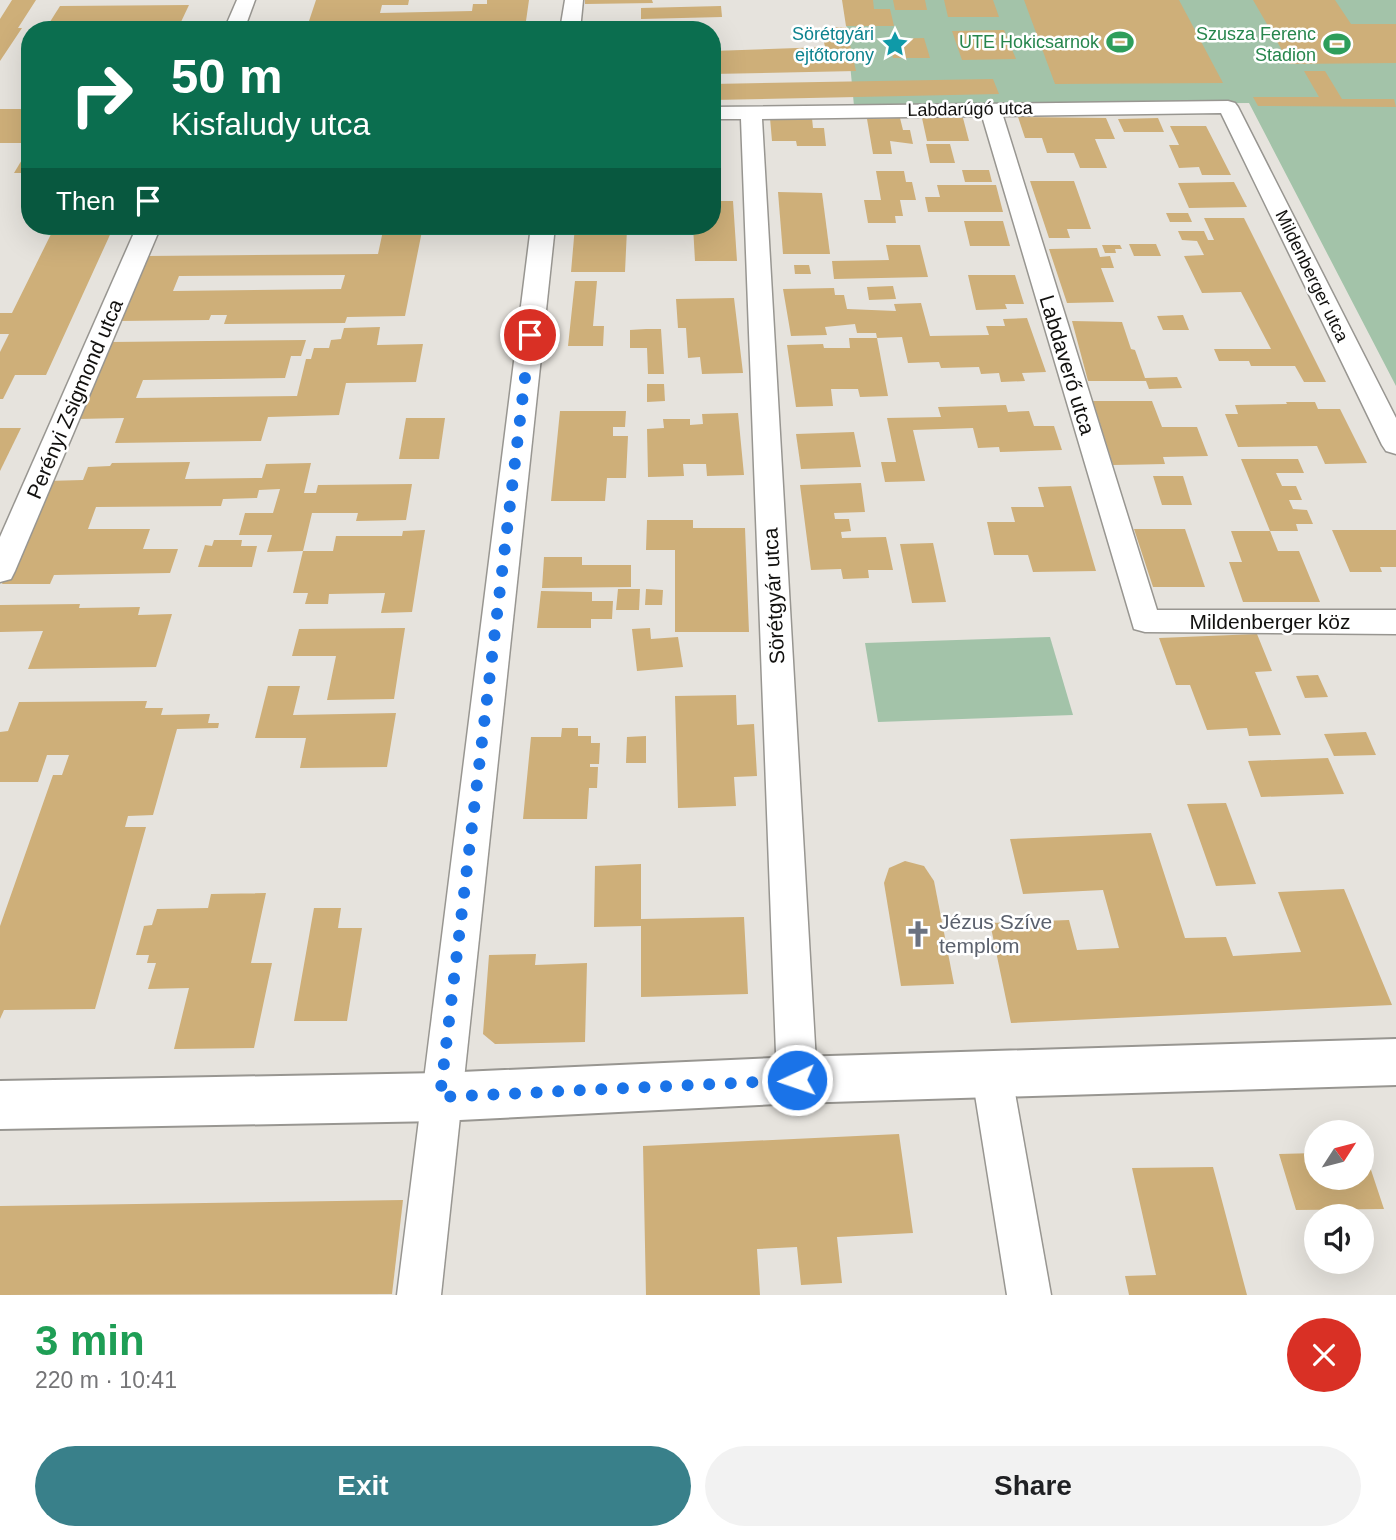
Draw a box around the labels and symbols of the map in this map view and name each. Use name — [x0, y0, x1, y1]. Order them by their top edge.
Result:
place label: Sörétgyári ejtőtorony — [792, 24, 874, 65]
place label: Szusza Ferenc Stadion — [1196, 24, 1316, 65]
sports icon: UTE Hokicsarnok — [1105, 27, 1135, 57]
place icon: Sörétgyári ejtőtorony — [880, 29, 910, 59]
sports icon: Szusza Ferenc Stadion — [1322, 29, 1352, 59]
place label: UTE Hokicsarnok — [959, 32, 1100, 52]
street label: Labdarúgó utca — [907, 98, 1034, 120]
street label: Mildenberger utca — [1271, 207, 1353, 346]
street label: Labdaverő utca — [1035, 292, 1100, 438]
street label: Perényi Zsigmond utca — [22, 295, 127, 502]
pin — [500, 305, 560, 365]
street label: Sörétgyár utca — [758, 527, 789, 665]
street label: Mildenberger köz — [1189, 610, 1351, 633]
place label: Jézus Szíve templom — [939, 910, 1052, 957]
church icon: Jézus Szíve templom — [903, 919, 933, 949]
position arrow — [760, 1043, 834, 1117]
north arrow — [1304, 1120, 1374, 1190]

